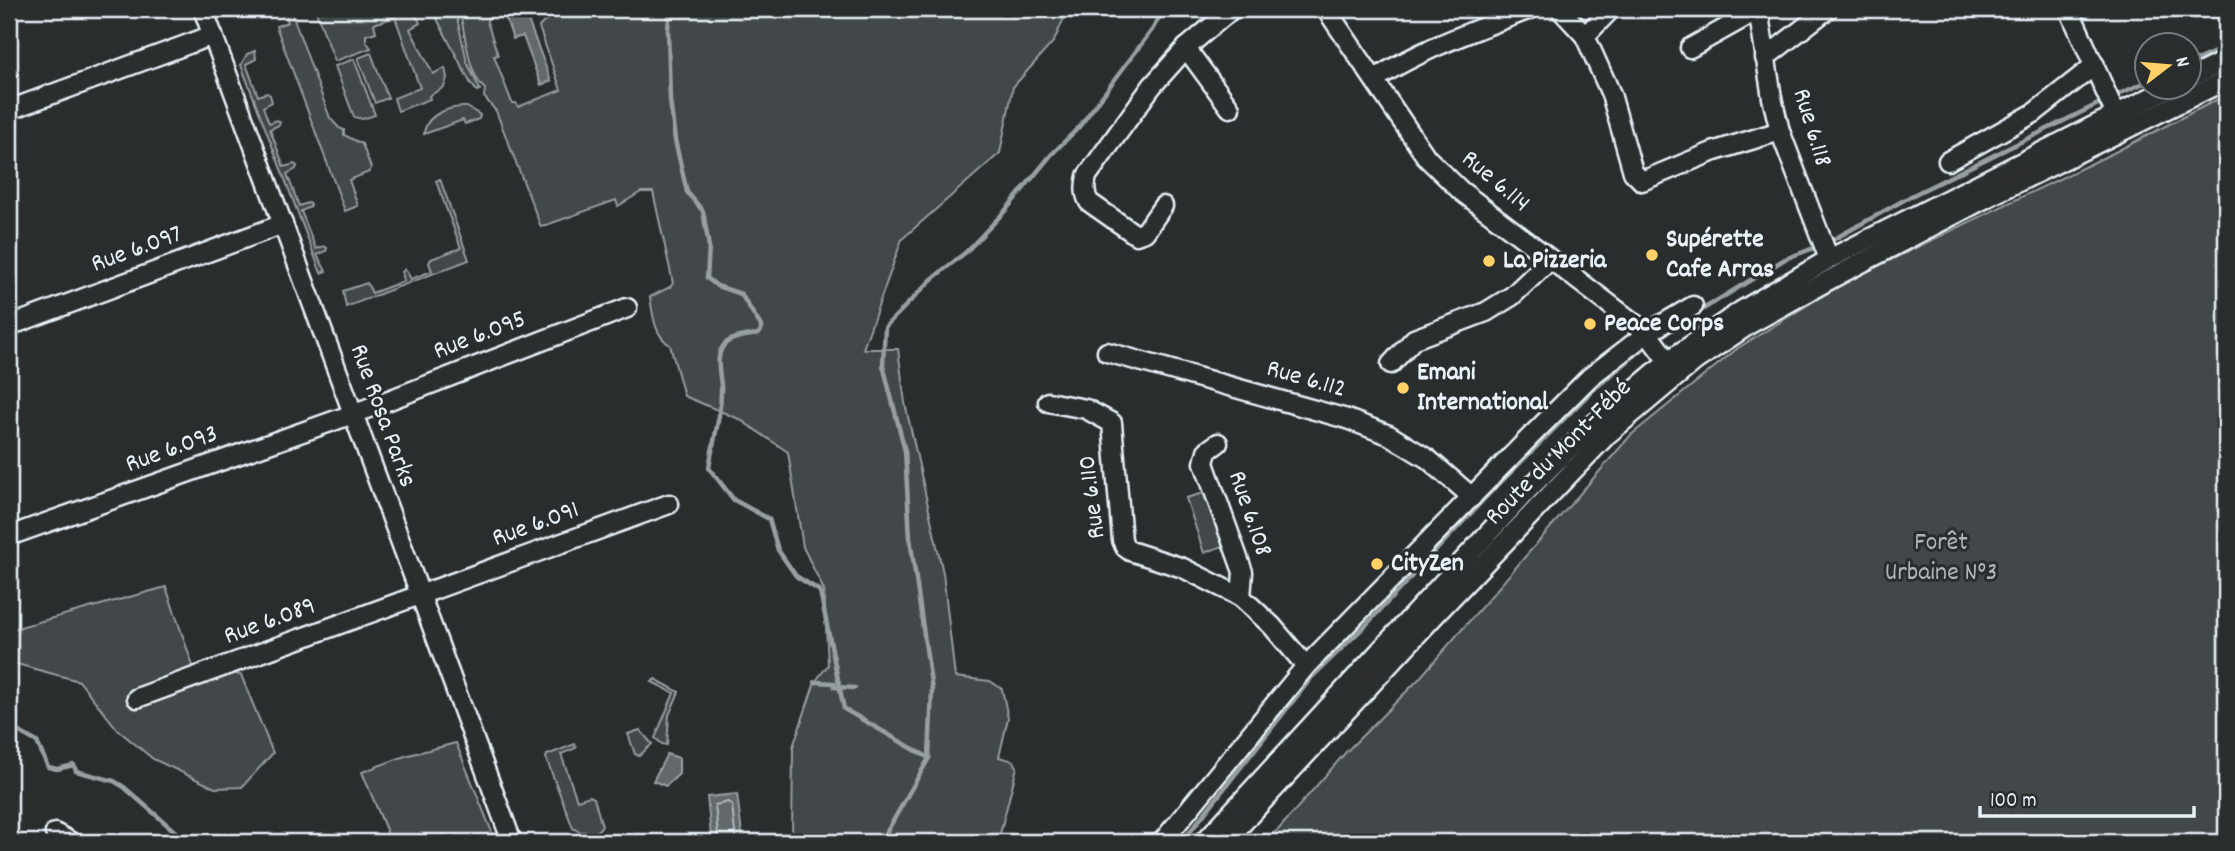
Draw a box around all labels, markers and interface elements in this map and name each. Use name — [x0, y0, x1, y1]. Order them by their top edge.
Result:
north arrow — [2134, 32, 2204, 102]
text: N — [2167, 54, 2195, 71]
street label: Rue 6.118 — [1782, 84, 1840, 172]
street label: Rue 6.114 — [1452, 142, 1538, 222]
street label: Rue 6.097 — [86, 216, 188, 284]
place label: Supérette Cafe Arras — [1666, 222, 1774, 289]
place label: La Pizzeria — [1503, 243, 1607, 280]
marker: Supérette Cafe Arras — [1644, 247, 1660, 263]
marker: La Pizzeria — [1481, 253, 1497, 269]
street label: Rue 6.095 — [428, 301, 532, 371]
place label: Peace Corps — [1604, 306, 1724, 343]
marker: Peace Corps — [1582, 316, 1598, 332]
street label: Rue Rosa Parks — [339, 339, 425, 493]
street label: Rue 6.112 — [1262, 351, 1350, 409]
place label: Emani International — [1417, 355, 1549, 422]
street label: Route du Mont-Fébé — [1477, 371, 1641, 535]
marker: Emani International — [1395, 380, 1411, 396]
street label: Rue 6.093 — [121, 416, 223, 484]
street label: Rue 6.110 — [1070, 453, 1116, 541]
street label: Rue 6.108 — [1217, 466, 1281, 562]
street label: Rue 6.091 — [487, 492, 585, 558]
park label: Forêt Urbaine N°3 — [1885, 525, 1997, 592]
place label: CityZen — [1391, 546, 1464, 583]
marker: CityZen — [1369, 556, 1385, 572]
street label: Rue 6.089 — [219, 588, 321, 656]
scale bar — [1980, 774, 2193, 818]
text: 100 m — [1990, 787, 2037, 817]

